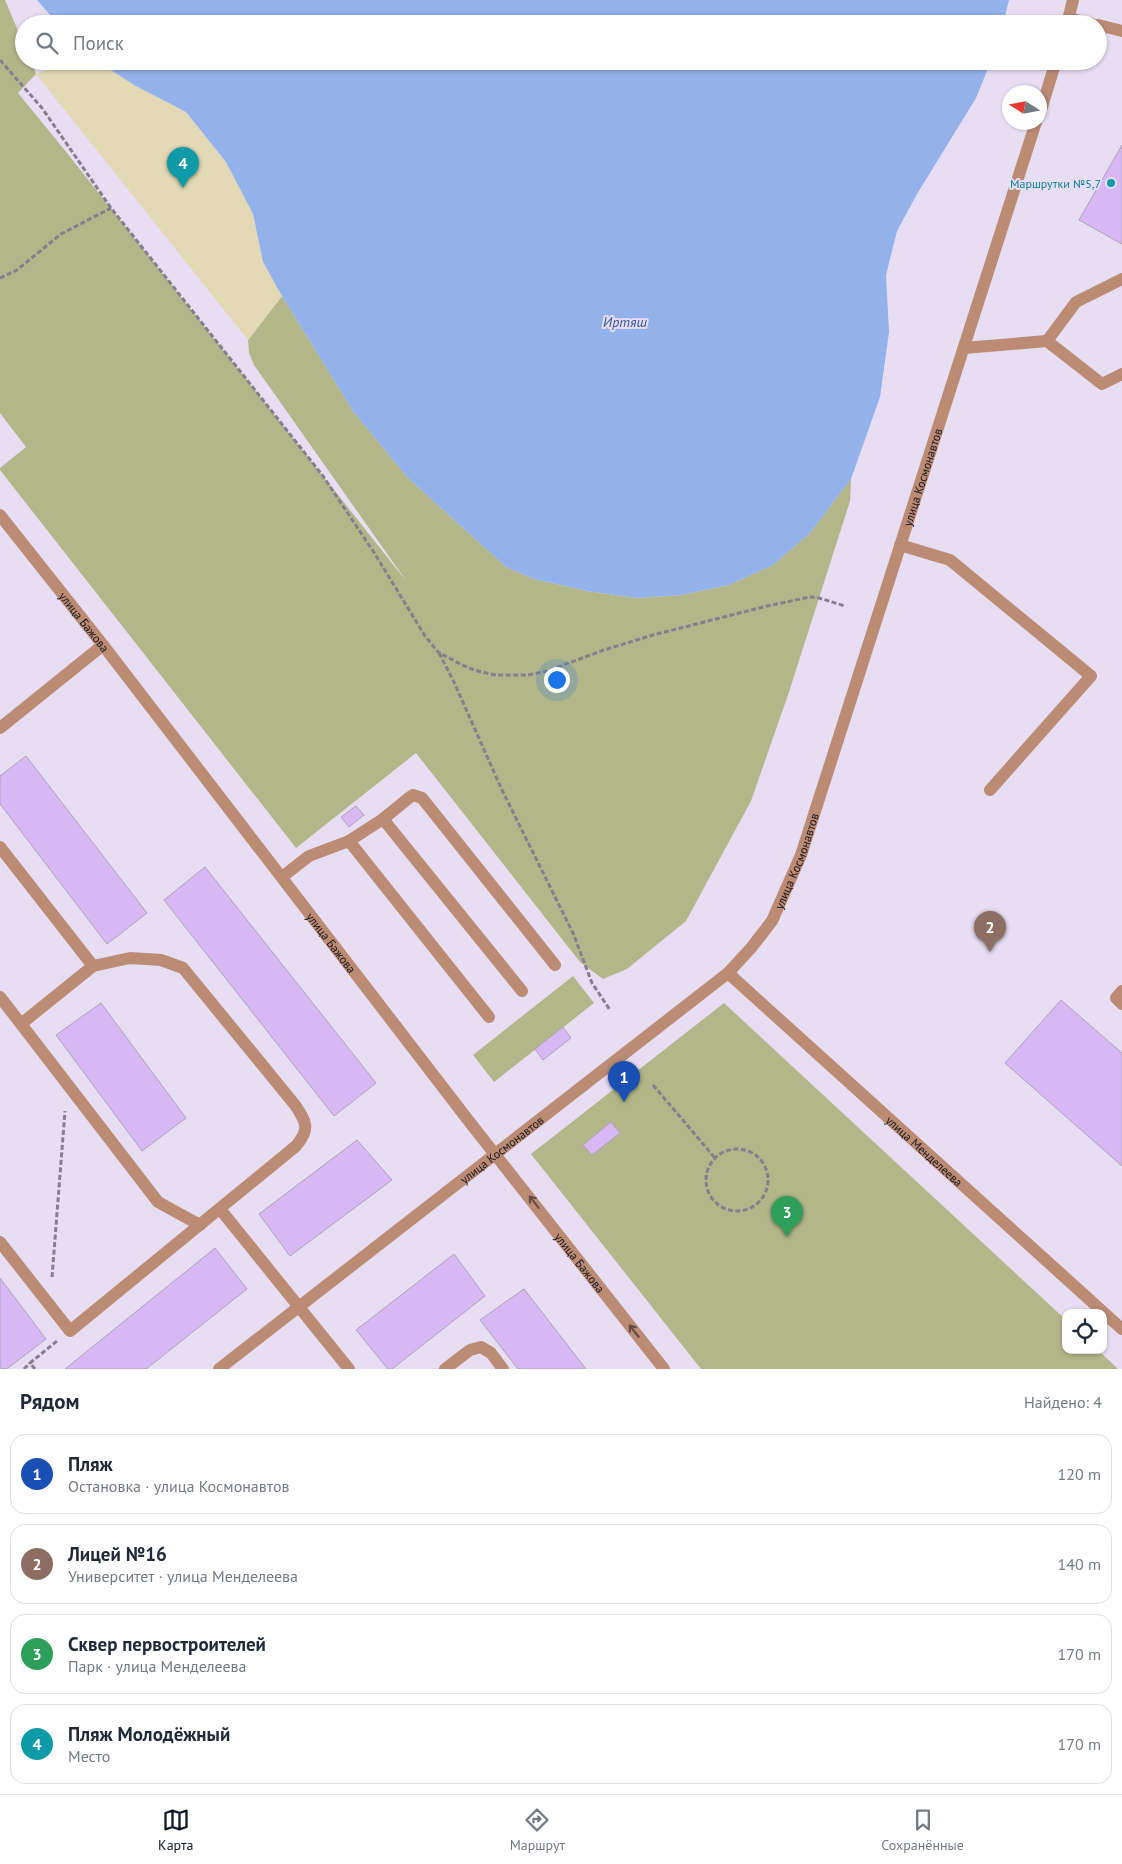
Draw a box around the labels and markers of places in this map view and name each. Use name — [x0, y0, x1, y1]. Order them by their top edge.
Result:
pin: 4 — [167, 147, 199, 188]
place label: Маршрутки №5,7 — [1010, 176, 1101, 191]
marker: Маршрутки №5,7 — [1105, 177, 1117, 189]
pin: 2 — [974, 911, 1006, 952]
pin: 1 — [608, 1061, 640, 1102]
pin: 3 — [771, 1196, 803, 1237]

